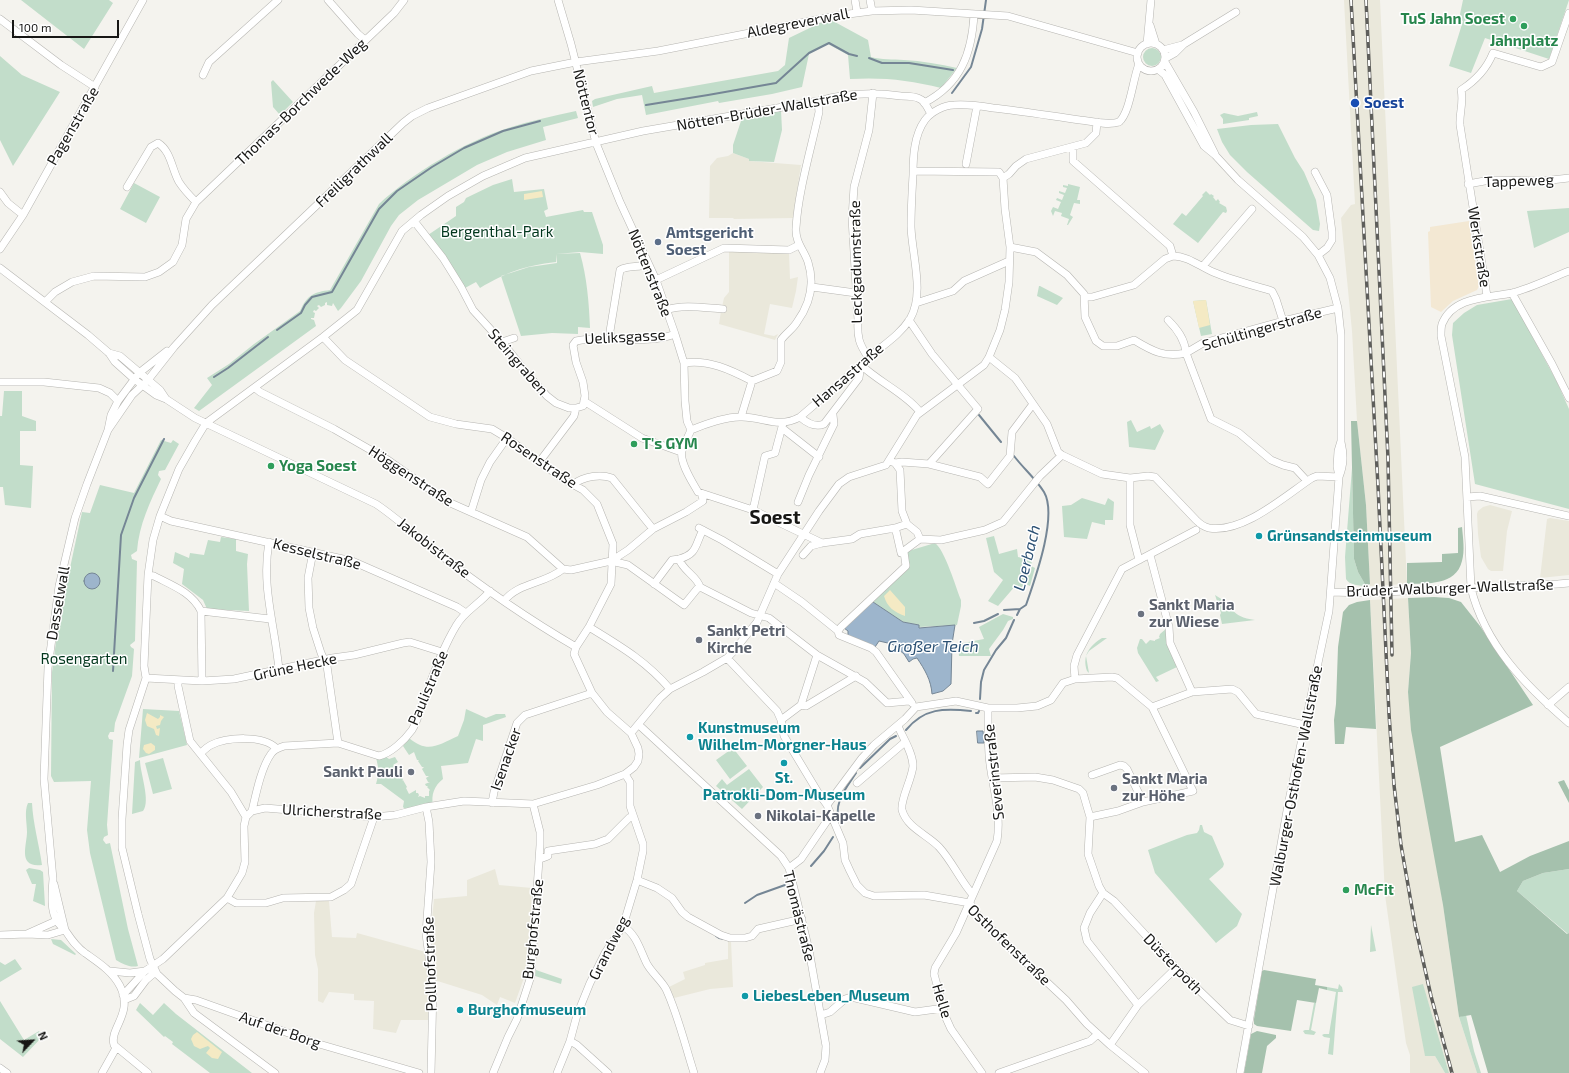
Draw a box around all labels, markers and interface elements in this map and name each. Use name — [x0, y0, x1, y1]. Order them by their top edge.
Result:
street label: Aldegreverwall — [745, 4, 851, 42]
place label: TuS Jahn Soest — [1401, 10, 1505, 28]
scale bar — [14, 12, 121, 38]
marker: TuS Jahn Soest — [1508, 14, 1518, 24]
text: 100 m — [19, 20, 51, 34]
marker: Jahnplatz — [1519, 21, 1529, 31]
place label: Jahnplatz — [1490, 32, 1558, 50]
street label: Thomas-Borchwede-Weg — [232, 35, 370, 169]
street label: Nöttentor — [569, 67, 603, 137]
street label: Pagenstraße — [43, 83, 103, 169]
street label: Nötten-Brüder-Wallstraße — [675, 85, 859, 135]
place label: Soest — [1364, 94, 1404, 112]
marker: Soest — [1349, 97, 1361, 109]
street label: Freiligrathwall — [312, 129, 396, 211]
street label: Tappeweg — [1484, 171, 1554, 191]
street label: Leckgadumstraße — [846, 200, 866, 324]
street label: Werkstraße — [1464, 205, 1494, 289]
park label: Bergenthal-Park — [441, 223, 553, 241]
place label: Amtsgericht Soest — [666, 224, 754, 259]
street label: Nöttenstraße — [624, 226, 676, 320]
marker: Amtsgericht Soest — [653, 237, 663, 247]
street label: Schültingerstraße — [1200, 303, 1324, 355]
street label: Steingraben — [484, 325, 552, 399]
street label: Ueliksgasse — [584, 326, 666, 348]
street label: Hansastraße — [809, 339, 887, 411]
street label: Rosenstraße — [498, 428, 580, 492]
place label: T's GYM — [642, 435, 698, 453]
marker: T's GYM — [629, 439, 639, 449]
street label: Höggenstraße — [365, 442, 457, 510]
place label: Yoga Soest — [279, 457, 357, 475]
marker: Yoga Soest — [266, 461, 276, 471]
district label: Soest — [750, 507, 800, 529]
street label: Jakobistraße — [394, 514, 474, 582]
water label: Loerbach — [1010, 523, 1044, 593]
place label: Grünsandsteinmuseum — [1267, 527, 1432, 545]
marker: Grünsandsteinmuseum — [1254, 531, 1264, 541]
street label: Kesselstraße — [271, 534, 363, 574]
street label: Dasselwall — [43, 564, 73, 642]
street label: Brüder-Walburger-Wallstraße — [1346, 575, 1554, 601]
place label: Sankt Maria zur Wiese — [1149, 596, 1234, 631]
marker: Sankt Maria zur Wiese — [1136, 609, 1146, 619]
place label: Sankt Petri Kirche — [707, 622, 786, 657]
marker: Sankt Petri Kirche — [694, 635, 704, 645]
water label: Großer Teich — [887, 637, 979, 657]
street label: Paulistraße — [404, 648, 452, 728]
street label: Grüne Hecke — [252, 649, 338, 685]
park label: Rosengarten — [40, 650, 128, 668]
street label: Walburger-Osthofen-Wallstraße — [1266, 664, 1326, 888]
place label: Kunstmuseum Wilhelm-Morgner-Haus — [698, 719, 867, 754]
street label: Severinstraße — [980, 723, 1008, 821]
street label: Isenacker — [487, 725, 525, 793]
marker: Kunstmuseum Wilhelm-Morgner-Haus — [685, 732, 695, 742]
marker: St. Patrokli-Dom-Museum — [779, 758, 789, 768]
place label: Sankt Pauli — [323, 763, 403, 781]
marker: Sankt Pauli — [406, 767, 416, 777]
place label: St. Patrokli-Dom-Museum — [703, 769, 865, 804]
place label: Sankt Maria zur Höhe — [1122, 770, 1207, 805]
marker: Sankt Maria zur Höhe — [1109, 783, 1119, 793]
street label: Ulricherstraße — [282, 800, 382, 824]
place label: Nikolai-Kapelle — [766, 807, 876, 825]
marker: Nikolai-Kapelle — [753, 811, 763, 821]
street label: Thomästraße — [779, 869, 819, 963]
street label: Burghofstraße — [519, 878, 547, 980]
place label: McFit — [1354, 881, 1394, 899]
marker: McFit — [1341, 885, 1351, 895]
street label: Osthofenstraße — [964, 901, 1054, 989]
street label: Grandweg — [585, 913, 633, 983]
street label: Pollhofstraße — [419, 916, 441, 1012]
street label: Düsterpoth — [1140, 930, 1206, 998]
street label: Helle — [928, 982, 956, 1020]
place label: LiebesLeben_Museum — [753, 987, 910, 1005]
marker: LiebesLeben_Museum — [740, 991, 750, 1001]
place label: Burghofmuseum — [468, 1001, 586, 1019]
marker: Burghofmuseum — [455, 1005, 465, 1015]
street label: Auf der Borg — [237, 1008, 323, 1052]
north arrow — [12, 1021, 52, 1061]
text: N — [36, 1029, 51, 1042]

